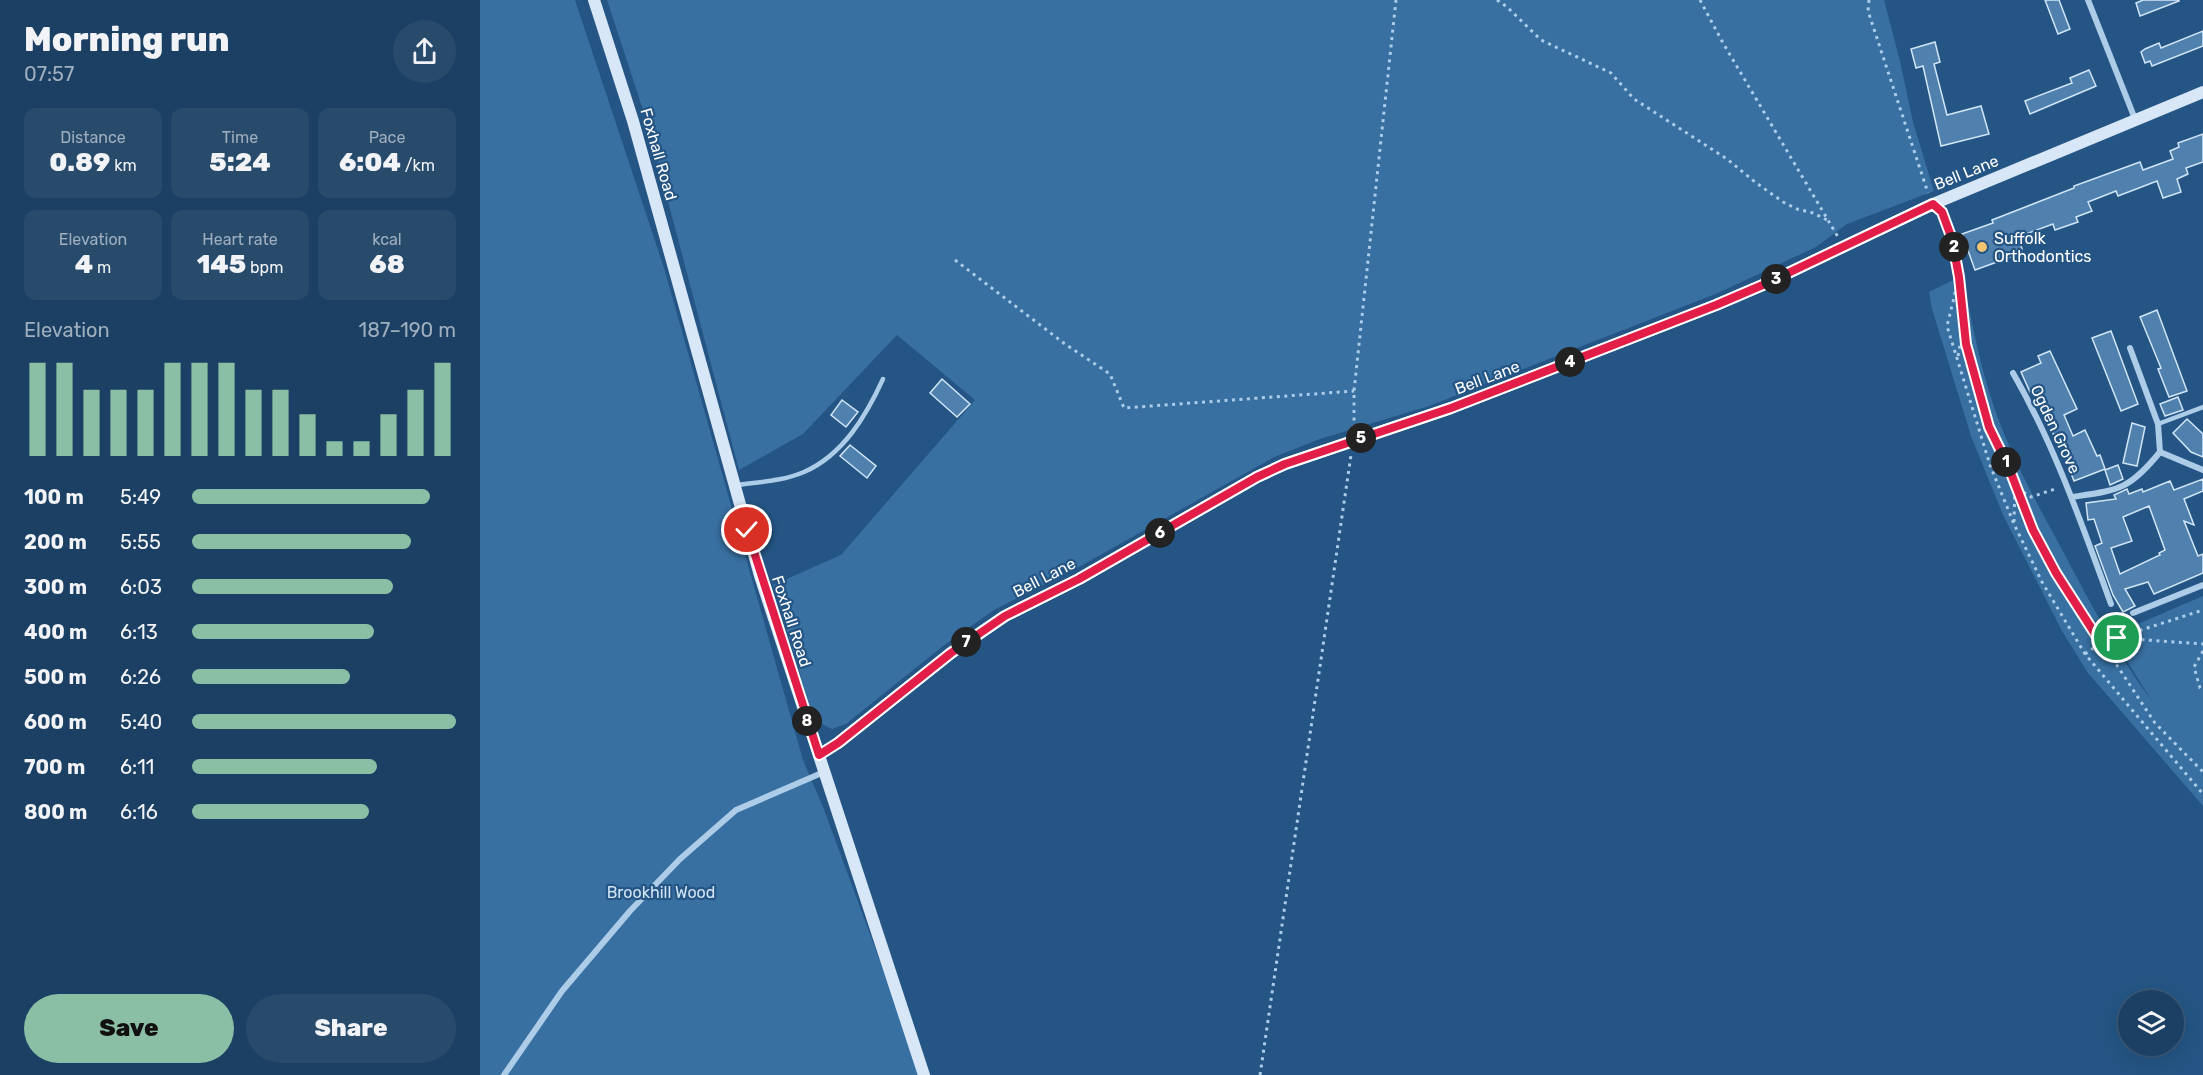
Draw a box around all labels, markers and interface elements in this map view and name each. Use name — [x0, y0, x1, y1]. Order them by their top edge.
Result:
text: Morning run — [24, 20, 229, 59]
button: share — [393, 20, 456, 83]
text: 07:57 — [24, 62, 74, 86]
street label: Foxhall Road — [636, 106, 681, 202]
text: Distance — [60, 128, 126, 147]
text: Time — [222, 128, 258, 147]
text: Pace — [369, 128, 405, 147]
text: 0.89 — [49, 147, 110, 178]
text: 5:24 — [209, 147, 271, 178]
text: 6:04 — [339, 147, 401, 178]
street label: Bell Lane — [1931, 151, 2001, 194]
text: km — [110, 156, 137, 175]
text: /km — [401, 156, 435, 175]
place label: Suffolk Orthodontics — [1994, 229, 2092, 266]
text: Elevation — [59, 230, 127, 249]
text: Heart rate — [202, 230, 278, 249]
text: kcal — [372, 230, 402, 249]
pin: 2 — [1939, 232, 1969, 262]
text: 2 — [1949, 237, 1959, 256]
marker: Suffolk Orthodontics — [1975, 240, 1989, 254]
text: 4 — [75, 249, 93, 280]
text: 145 — [197, 249, 246, 280]
text: 68 — [369, 249, 405, 280]
text: m — [93, 258, 111, 277]
text: bpm — [246, 258, 283, 277]
pin: 3 — [1761, 264, 1791, 294]
text: 3 — [1771, 269, 1781, 288]
text: Elevation — [24, 318, 110, 342]
text: 187–190 m — [359, 318, 456, 342]
pin: 4 — [1555, 347, 1585, 377]
text: 4 — [1565, 352, 1575, 371]
street label: Bell Lane — [1452, 356, 1522, 398]
street label: Ogden Grove — [2027, 382, 2084, 477]
pin: 5 — [1346, 423, 1376, 453]
text: 5 — [1356, 428, 1366, 447]
pin: 1 — [1991, 447, 2021, 477]
text: 1 — [2002, 452, 2010, 471]
text: 100 m — [24, 485, 84, 509]
text: 5:49 — [120, 485, 161, 509]
pin — [721, 504, 772, 555]
icon: check — [730, 513, 763, 546]
pin: 6 — [1145, 518, 1175, 548]
text: 6 — [1155, 523, 1165, 542]
text: 200 m — [24, 530, 87, 554]
text: 5:55 — [120, 530, 161, 554]
street label: Bell Lane — [1010, 554, 1079, 601]
street label: Foxhall Road — [768, 573, 815, 669]
text: 300 m — [24, 575, 87, 599]
text: 6:03 — [120, 575, 162, 599]
pin — [2091, 612, 2142, 663]
text: 400 m — [24, 620, 87, 644]
text: 6:13 — [120, 620, 158, 644]
icon: arrive — [2100, 621, 2133, 654]
pin: 7 — [951, 627, 981, 657]
text: 7 — [961, 632, 971, 651]
text: 500 m — [24, 665, 87, 689]
text: 6:26 — [120, 665, 161, 689]
pin: 8 — [792, 706, 822, 736]
text: 600 m — [24, 710, 87, 734]
text: 5:40 — [120, 710, 162, 734]
text: 8 — [802, 711, 812, 730]
text: 700 m — [24, 755, 85, 779]
text: 6:11 — [120, 755, 154, 779]
text: 800 m — [24, 800, 87, 824]
text: 6:16 — [120, 800, 158, 824]
park label: Brookhill Wood — [607, 883, 715, 902]
map controls — [2118, 990, 2184, 1056]
button: layers — [2118, 990, 2184, 1056]
button: Save — [24, 994, 234, 1063]
button: Share — [246, 994, 456, 1063]

